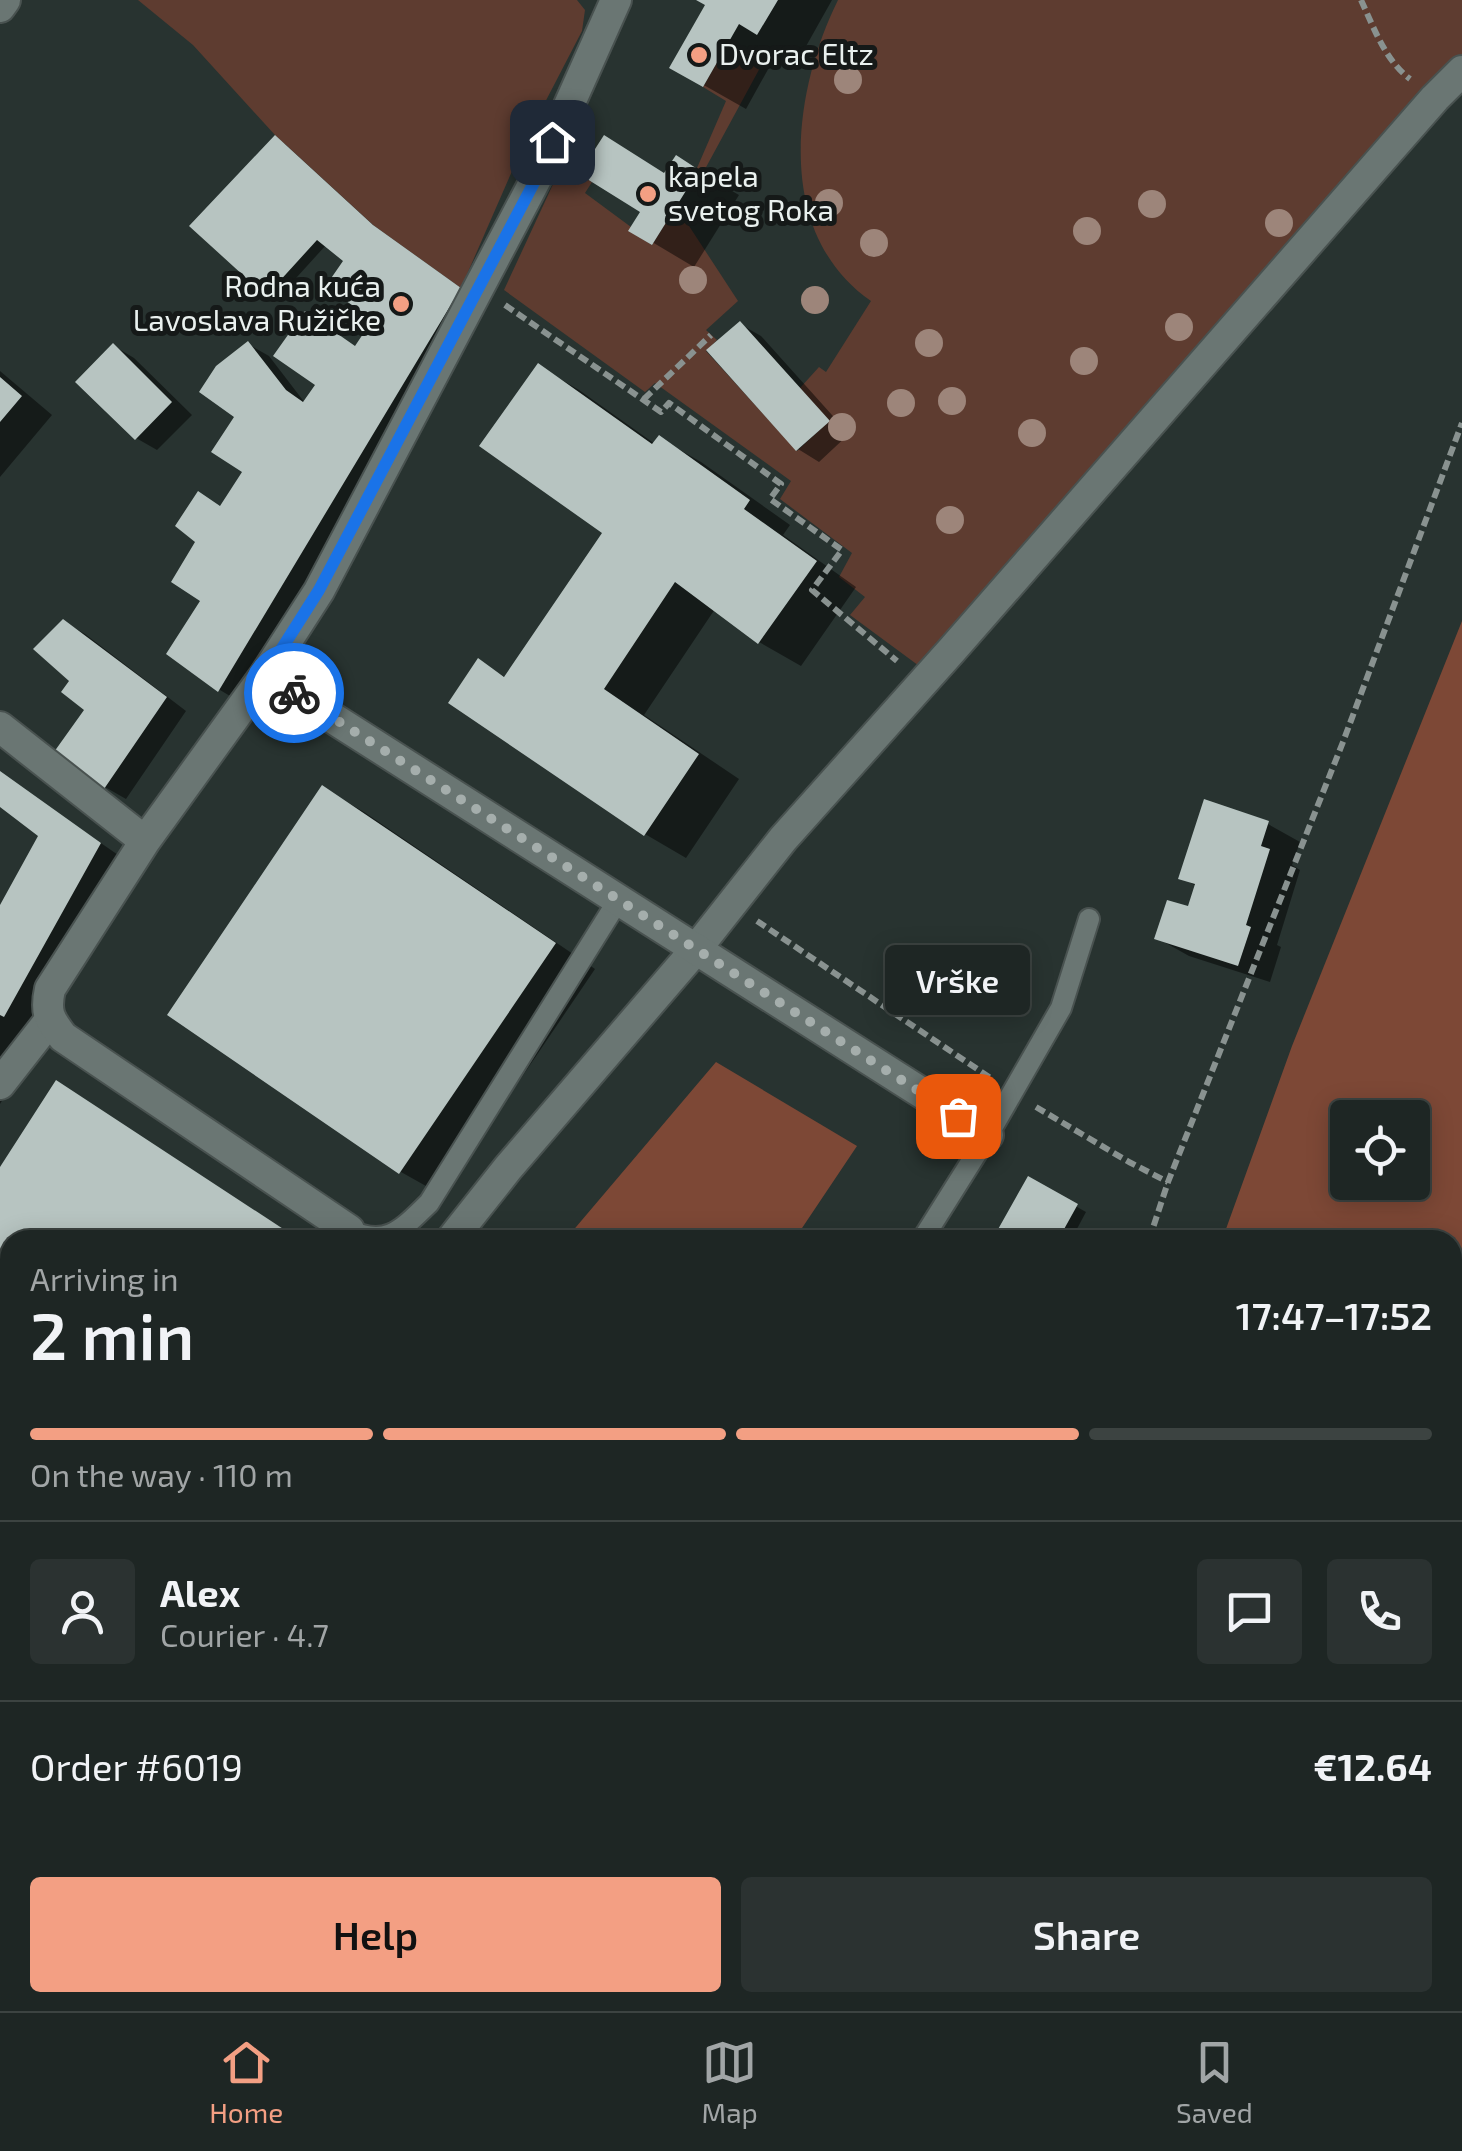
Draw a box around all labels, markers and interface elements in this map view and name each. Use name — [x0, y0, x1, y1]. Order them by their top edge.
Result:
place label: Dvorac Eltz — [719, 35, 874, 71]
marker: Dvorac Eltz — [688, 44, 710, 66]
pin — [510, 100, 595, 185]
icon: home — [525, 115, 580, 170]
place label: kapela svetog Roka — [668, 157, 834, 227]
marker: kapela svetog Roka — [637, 183, 659, 205]
place label: Rodna kuća Lavoslava Ružičke — [133, 267, 381, 337]
marker: Rodna kuća Lavoslava Ružičke — [390, 293, 412, 315]
courier — [244, 643, 344, 743]
icon: bike — [267, 666, 322, 721]
callout: Vrške — [886, 946, 1030, 1016]
text: Vrške — [916, 961, 999, 999]
pin — [916, 1074, 1001, 1159]
icon: bag — [931, 1089, 986, 1144]
map controls — [1330, 1100, 1430, 1200]
button: locate — [1330, 1100, 1430, 1200]
text: Arriving in — [30, 1259, 179, 1297]
text: 17:47–17:52 — [1236, 1292, 1432, 1338]
text: 2 min — [30, 1295, 194, 1373]
text: On the way · 110 m — [30, 1455, 293, 1493]
button: person — [30, 1559, 135, 1664]
button: chat — [1197, 1559, 1302, 1664]
button: phone — [1327, 1559, 1432, 1664]
text: Alex — [160, 1569, 240, 1615]
text: Courier · 4.7 — [160, 1615, 329, 1653]
text: Order #6019 — [30, 1743, 243, 1789]
text: €12.64 — [1313, 1743, 1432, 1789]
button: Help — [30, 1877, 721, 1992]
button: Share — [741, 1877, 1432, 1992]
tab: Home — [209, 2035, 283, 2129]
tab: Map — [702, 2035, 758, 2129]
tab: Saved — [1176, 2035, 1253, 2129]

